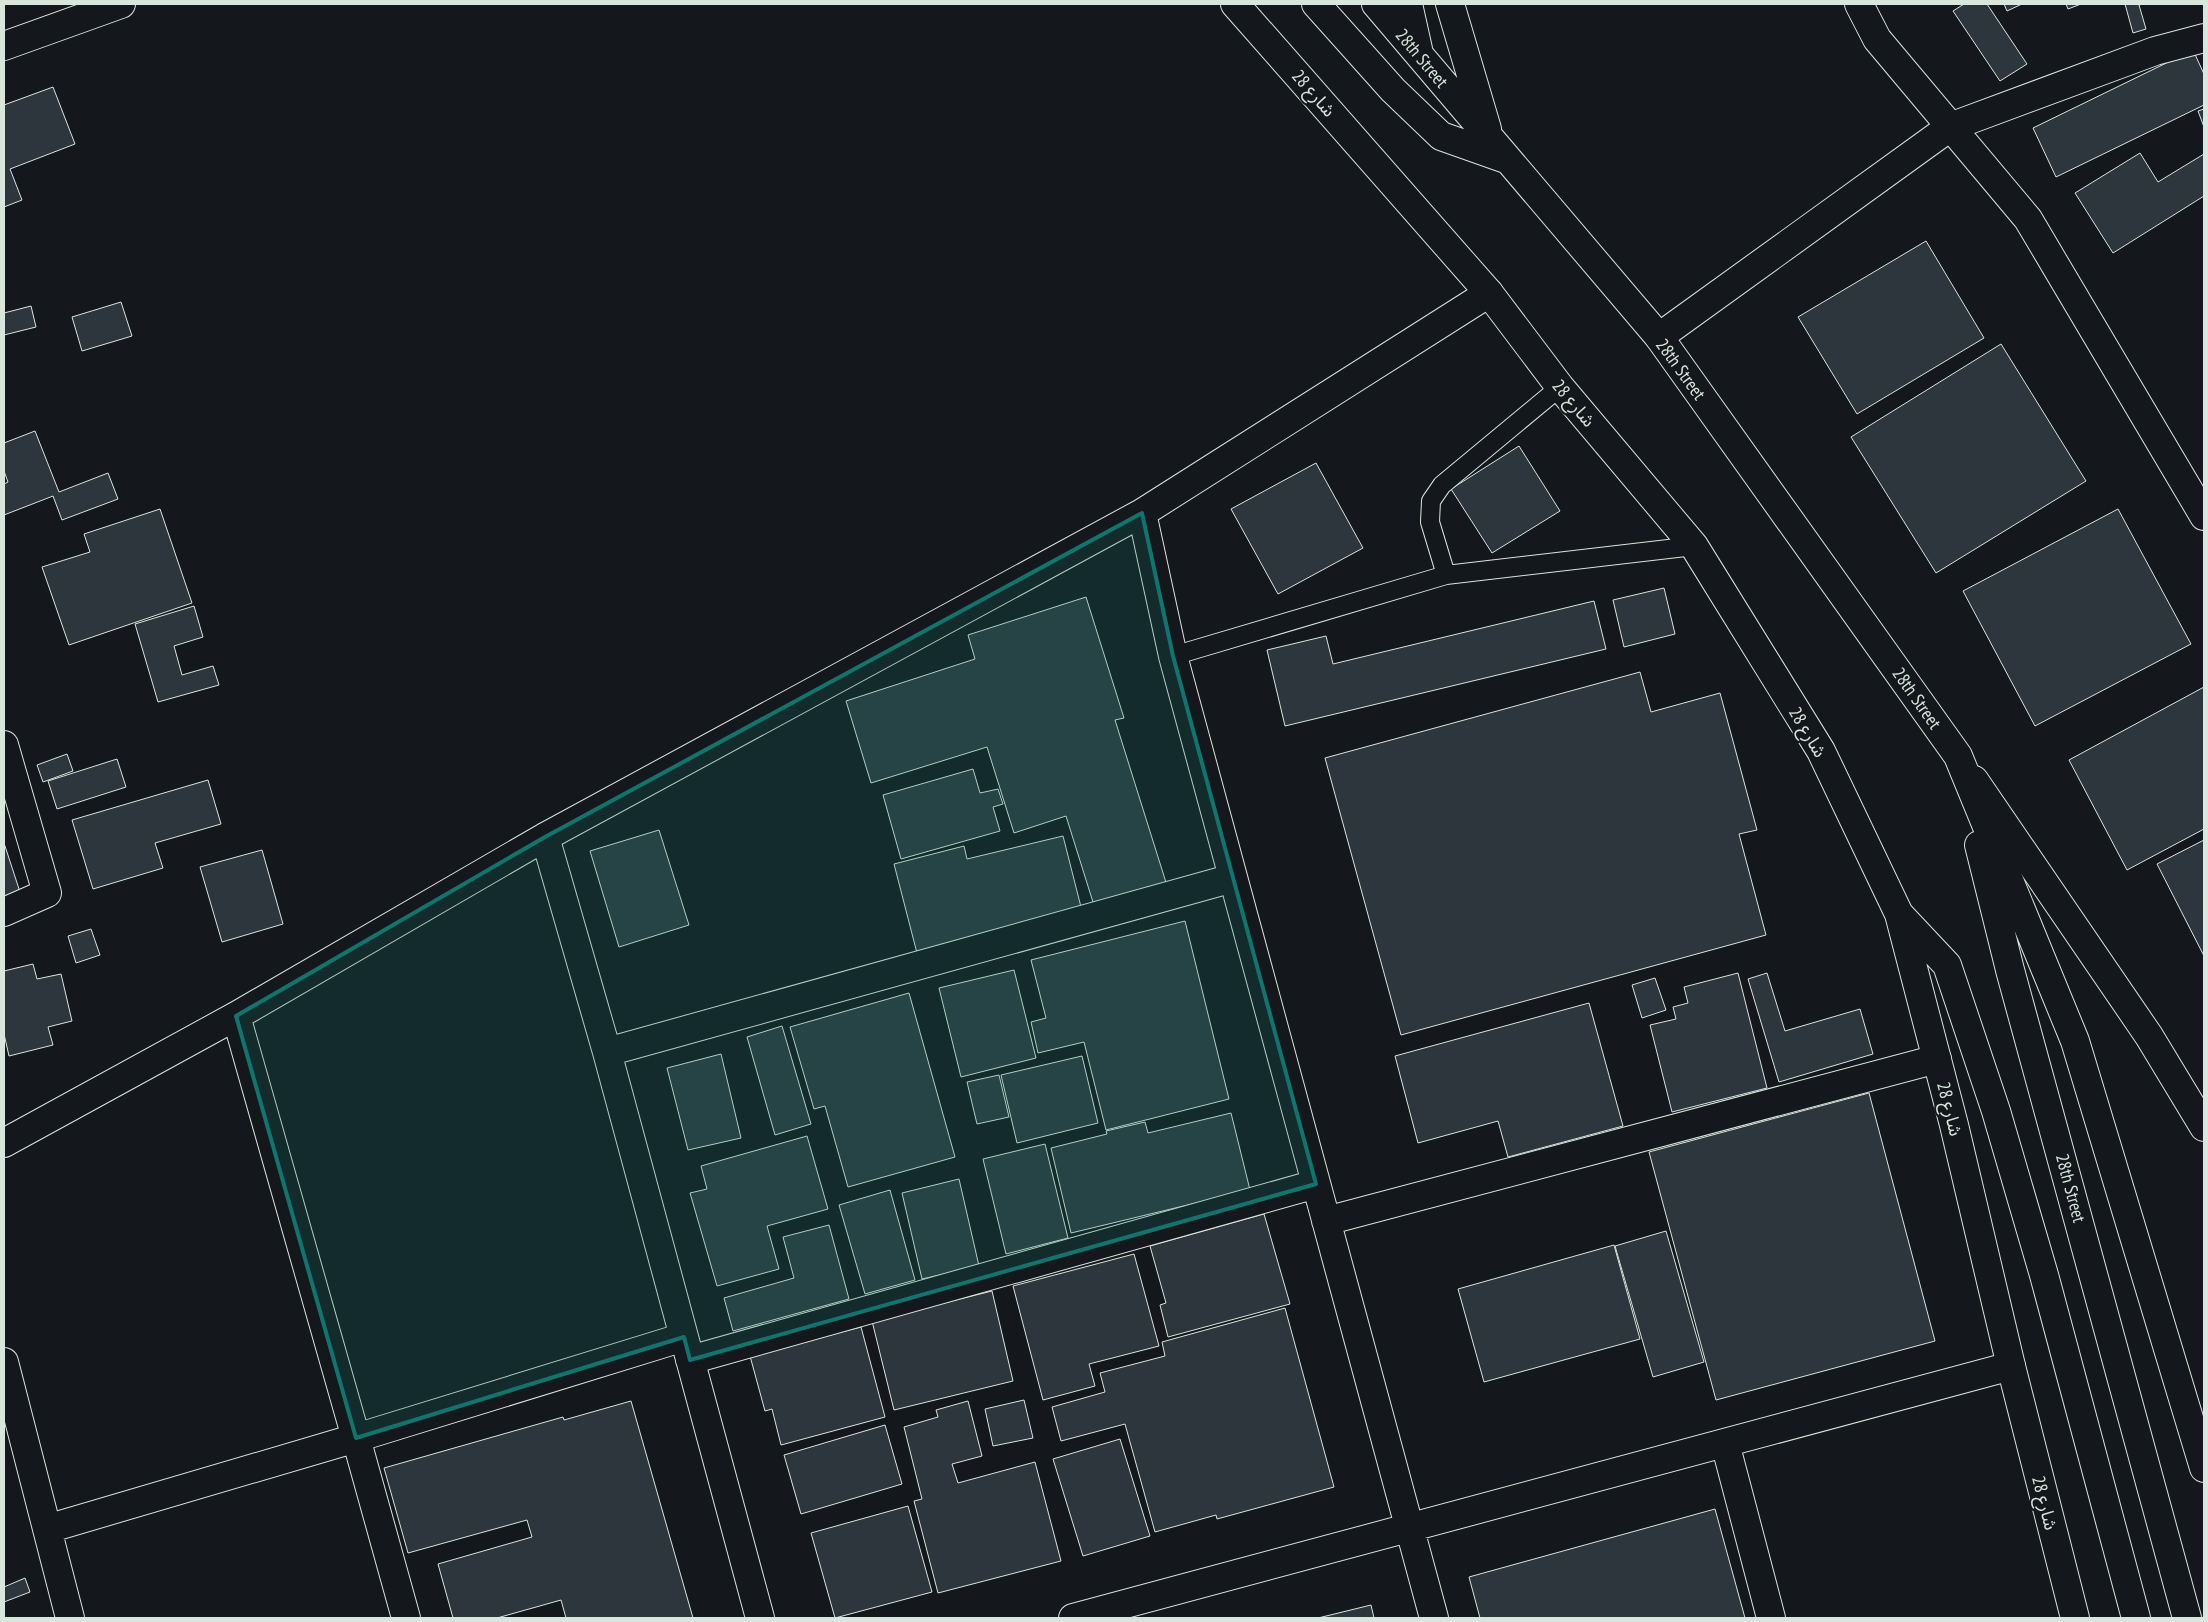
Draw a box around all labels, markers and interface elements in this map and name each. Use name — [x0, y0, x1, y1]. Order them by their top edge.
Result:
street label: 28th Street — [1391, 24, 1453, 92]
street label: شارع 28 — [1285, 65, 1341, 123]
street label: 28th Street — [1651, 334, 1711, 404]
street label: شارع 28 — [1545, 374, 1601, 433]
street label: 28th Street — [1887, 663, 1947, 733]
street label: شارع 28 — [1781, 702, 1832, 763]
street label: شارع 28 — [1929, 1079, 1968, 1139]
street label: 28th Street — [2051, 1151, 2091, 1225]
street label: شارع 28 — [2024, 1473, 2063, 1533]

